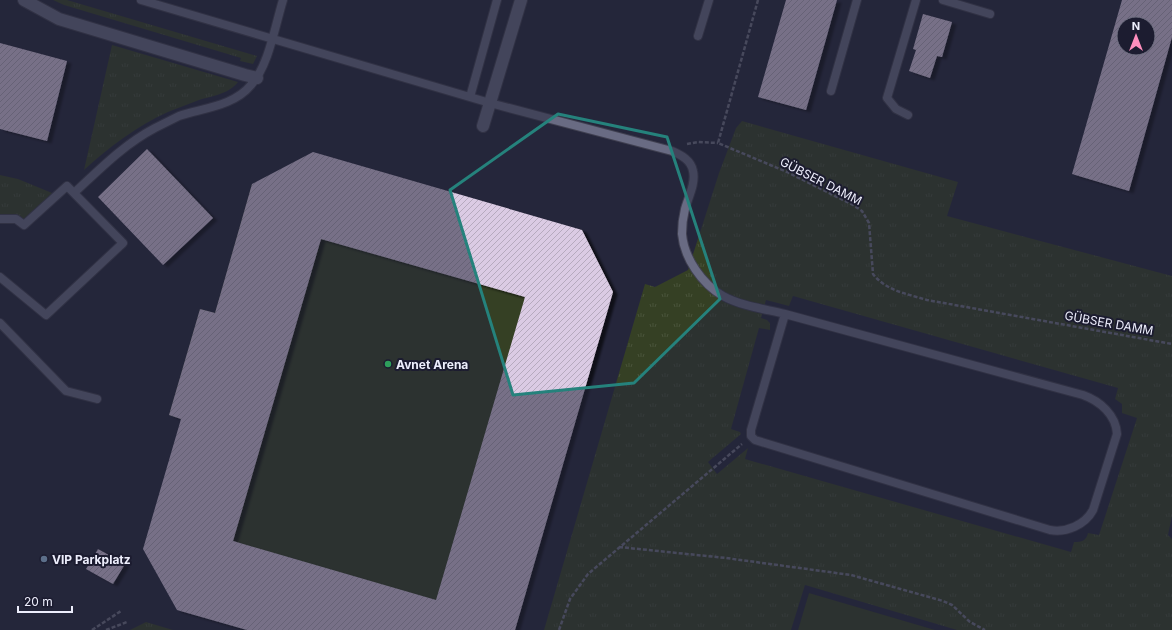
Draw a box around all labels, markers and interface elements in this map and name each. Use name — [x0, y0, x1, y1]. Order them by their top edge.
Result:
north arrow — [1116, 16, 1156, 56]
text: N — [1132, 19, 1140, 33]
street label: GÜBSER DAMM — [778, 154, 864, 208]
street label: GÜBSER DAMM — [1063, 308, 1155, 338]
place label: Avnet Arena — [396, 357, 468, 372]
marker: Avnet Arena — [383, 359, 393, 369]
place label: VIP Parkplatz — [52, 552, 131, 567]
marker: VIP Parkplatz — [39, 554, 49, 564]
scale bar — [18, 588, 72, 614]
text: 20 m — [24, 594, 53, 609]

